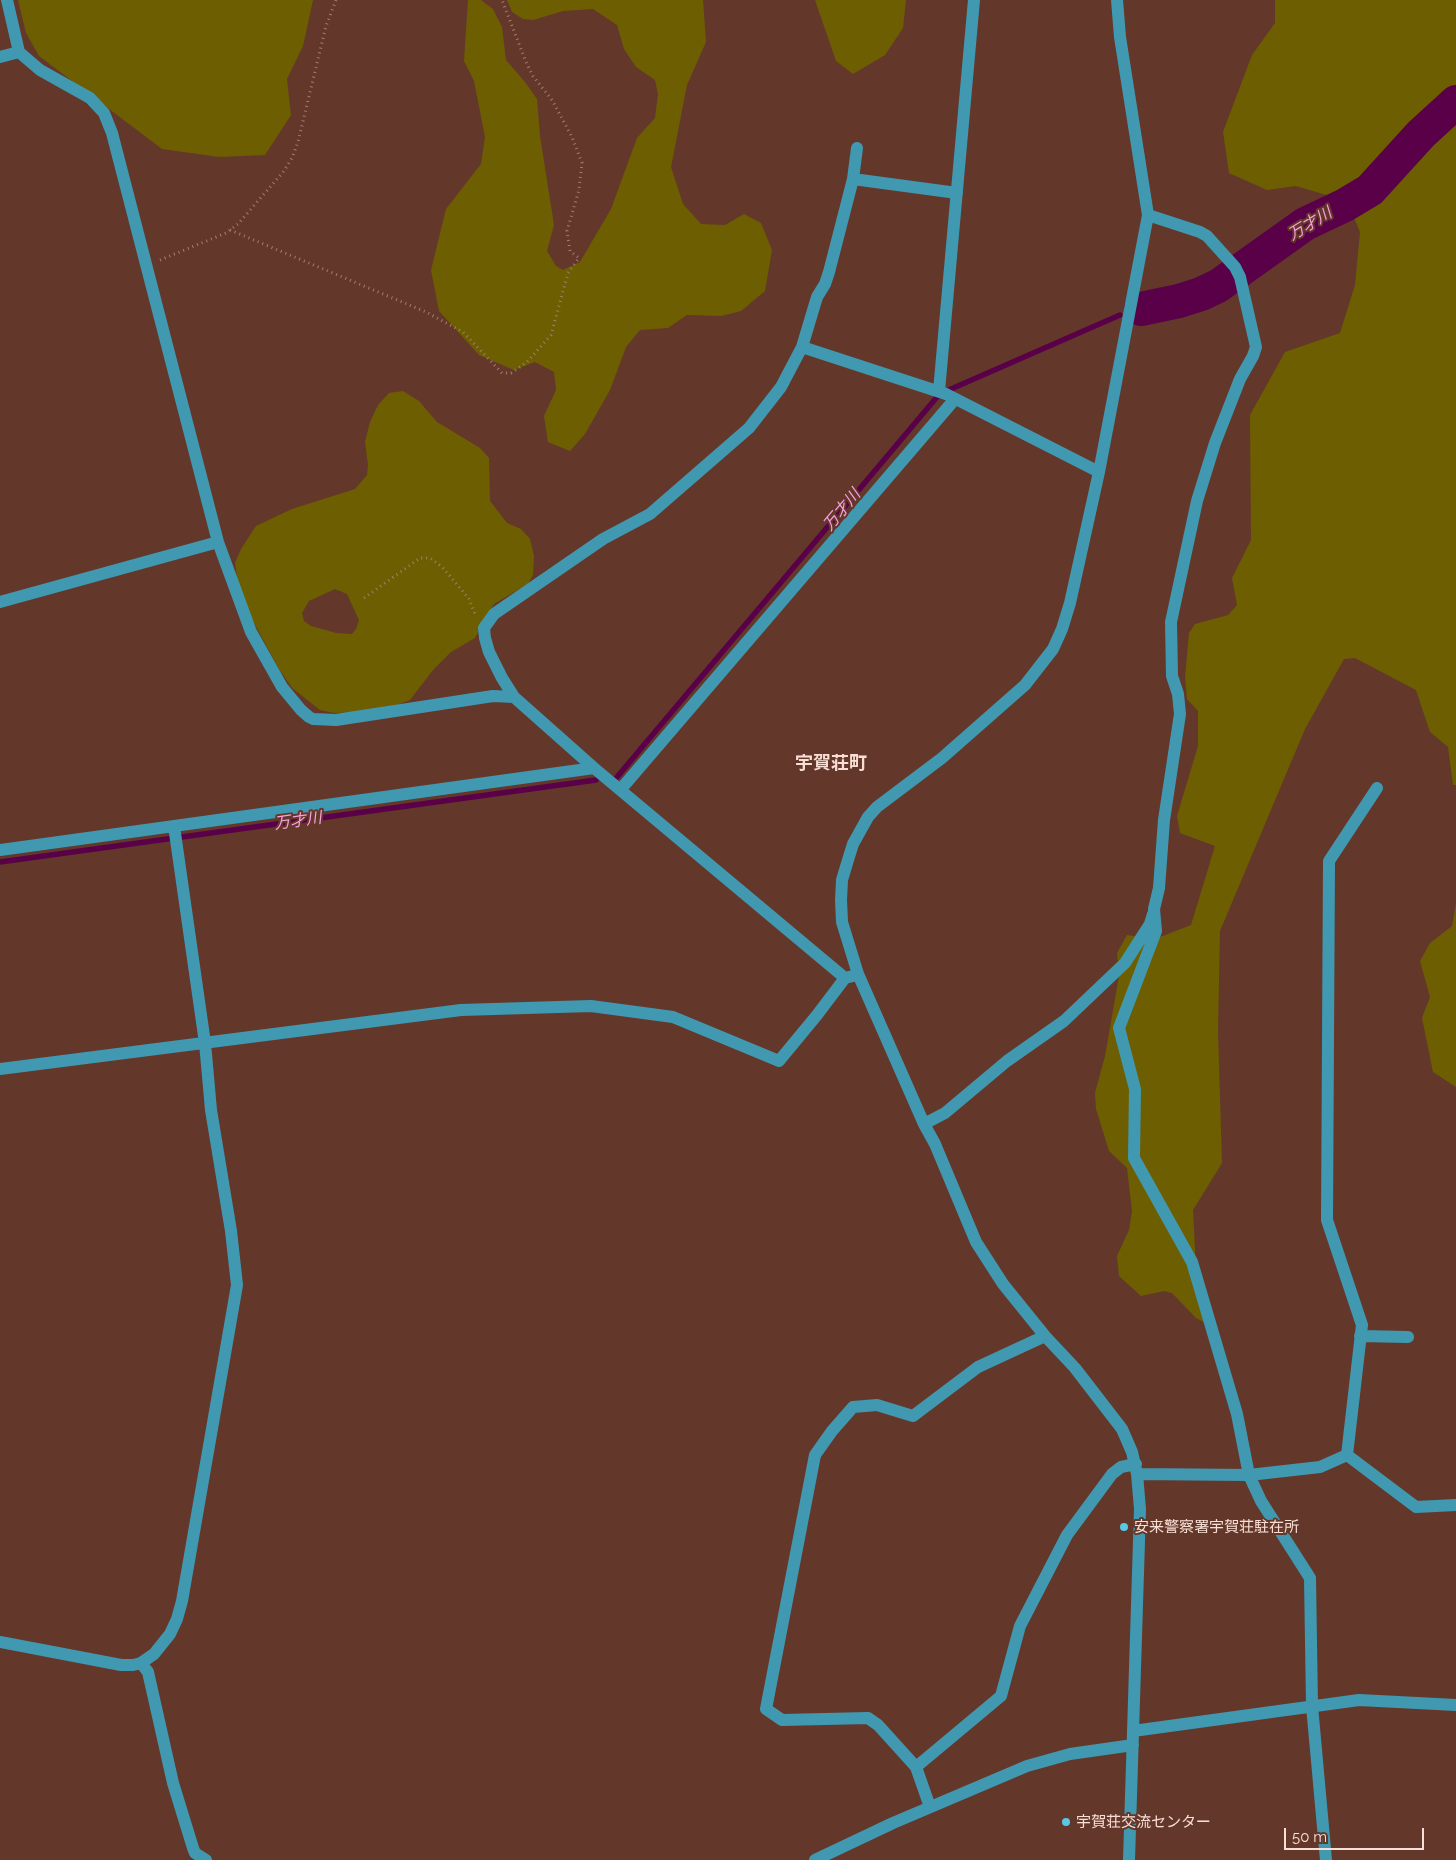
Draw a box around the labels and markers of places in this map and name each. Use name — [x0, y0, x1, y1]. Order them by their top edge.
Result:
place label: 安来警察署宇賀荘駐在所 — [1134, 1518, 1299, 1536]
marker: 安来警察署宇賀荘駐在所 — [1118, 1521, 1130, 1533]
place label: 宇賀荘交流センター — [1076, 1813, 1211, 1831]
marker: 宇賀荘交流センター — [1060, 1816, 1072, 1828]

